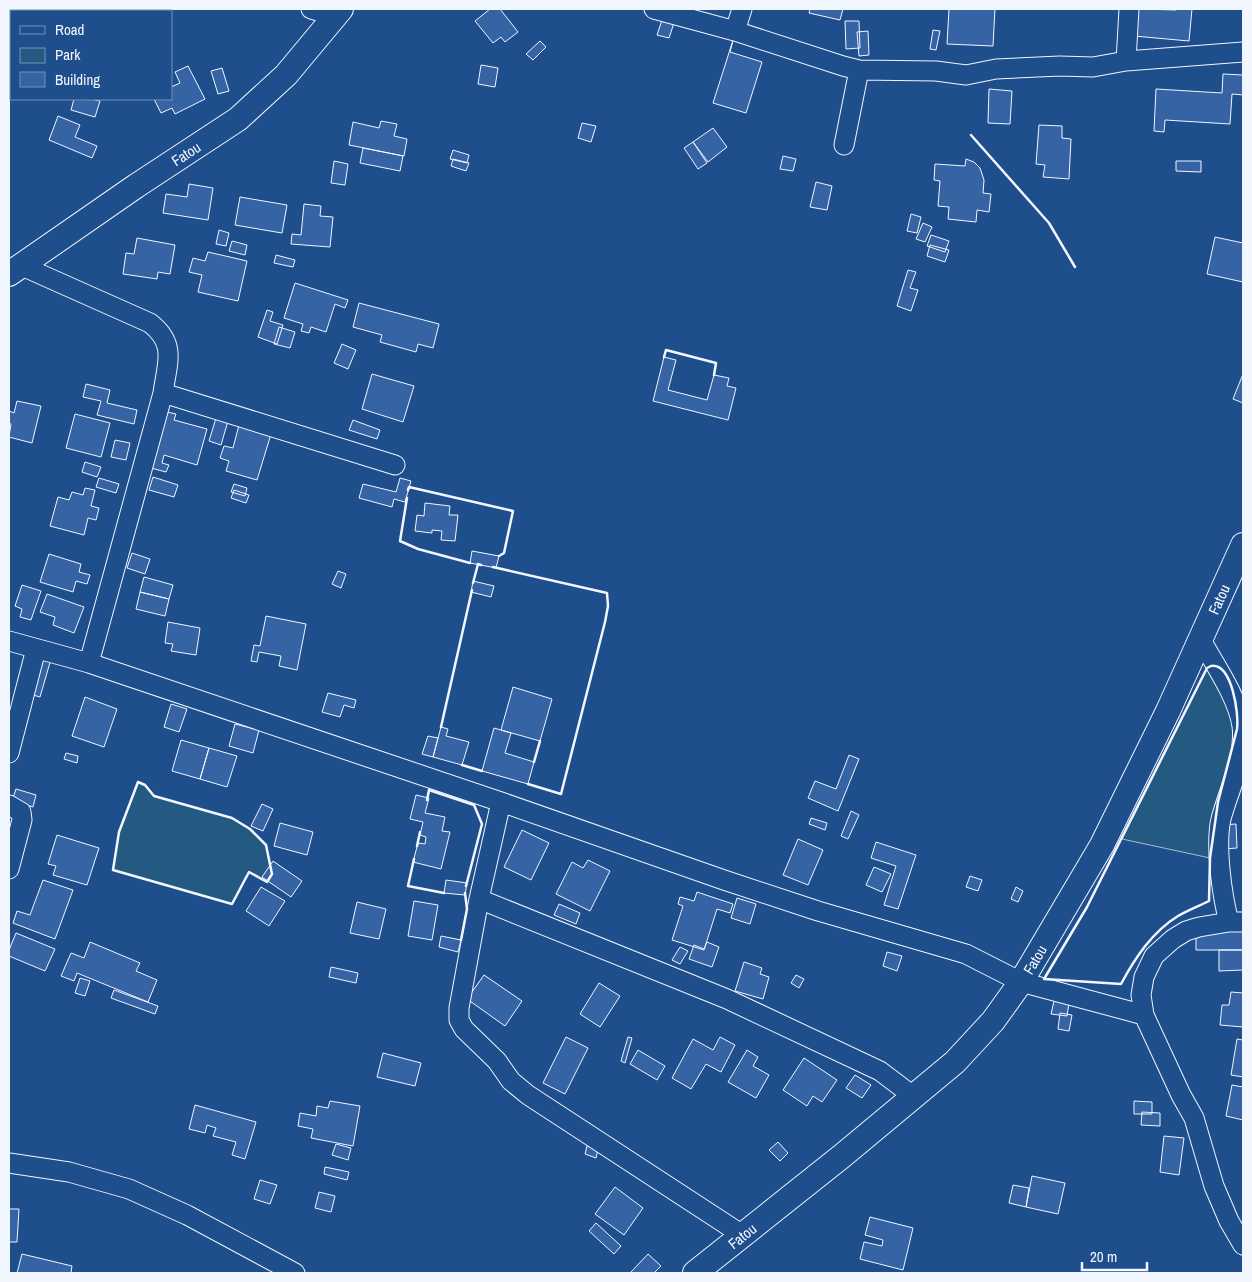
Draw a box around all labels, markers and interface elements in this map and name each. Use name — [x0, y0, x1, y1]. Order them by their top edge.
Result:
legend — [10, 10, 172, 100]
text: Road — [55, 19, 84, 40]
text: Park — [55, 44, 81, 65]
text: Building — [55, 69, 100, 90]
street label: Fatou — [167, 136, 204, 171]
street label: Fatou — [1203, 581, 1234, 618]
street label: Fatou — [1017, 941, 1051, 978]
street label: Fatou — [723, 1218, 761, 1253]
scale bar — [1082, 1240, 1147, 1272]
text: 20 m — [1090, 1246, 1117, 1267]

